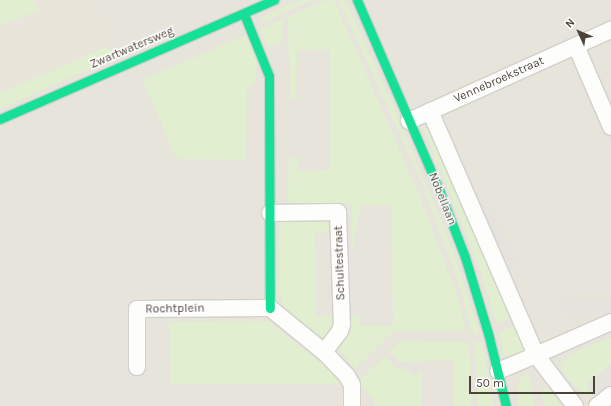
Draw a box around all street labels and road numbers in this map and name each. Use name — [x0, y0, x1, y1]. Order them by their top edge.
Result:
street label: Zwartwatersweg — [88, 24, 176, 72]
street label: Vennebroekstraat — [452, 54, 546, 106]
street label: Nobellaan — [425, 171, 459, 227]
street label: Schultestraat — [331, 225, 349, 301]
street label: Rochtplein — [145, 301, 205, 317]

